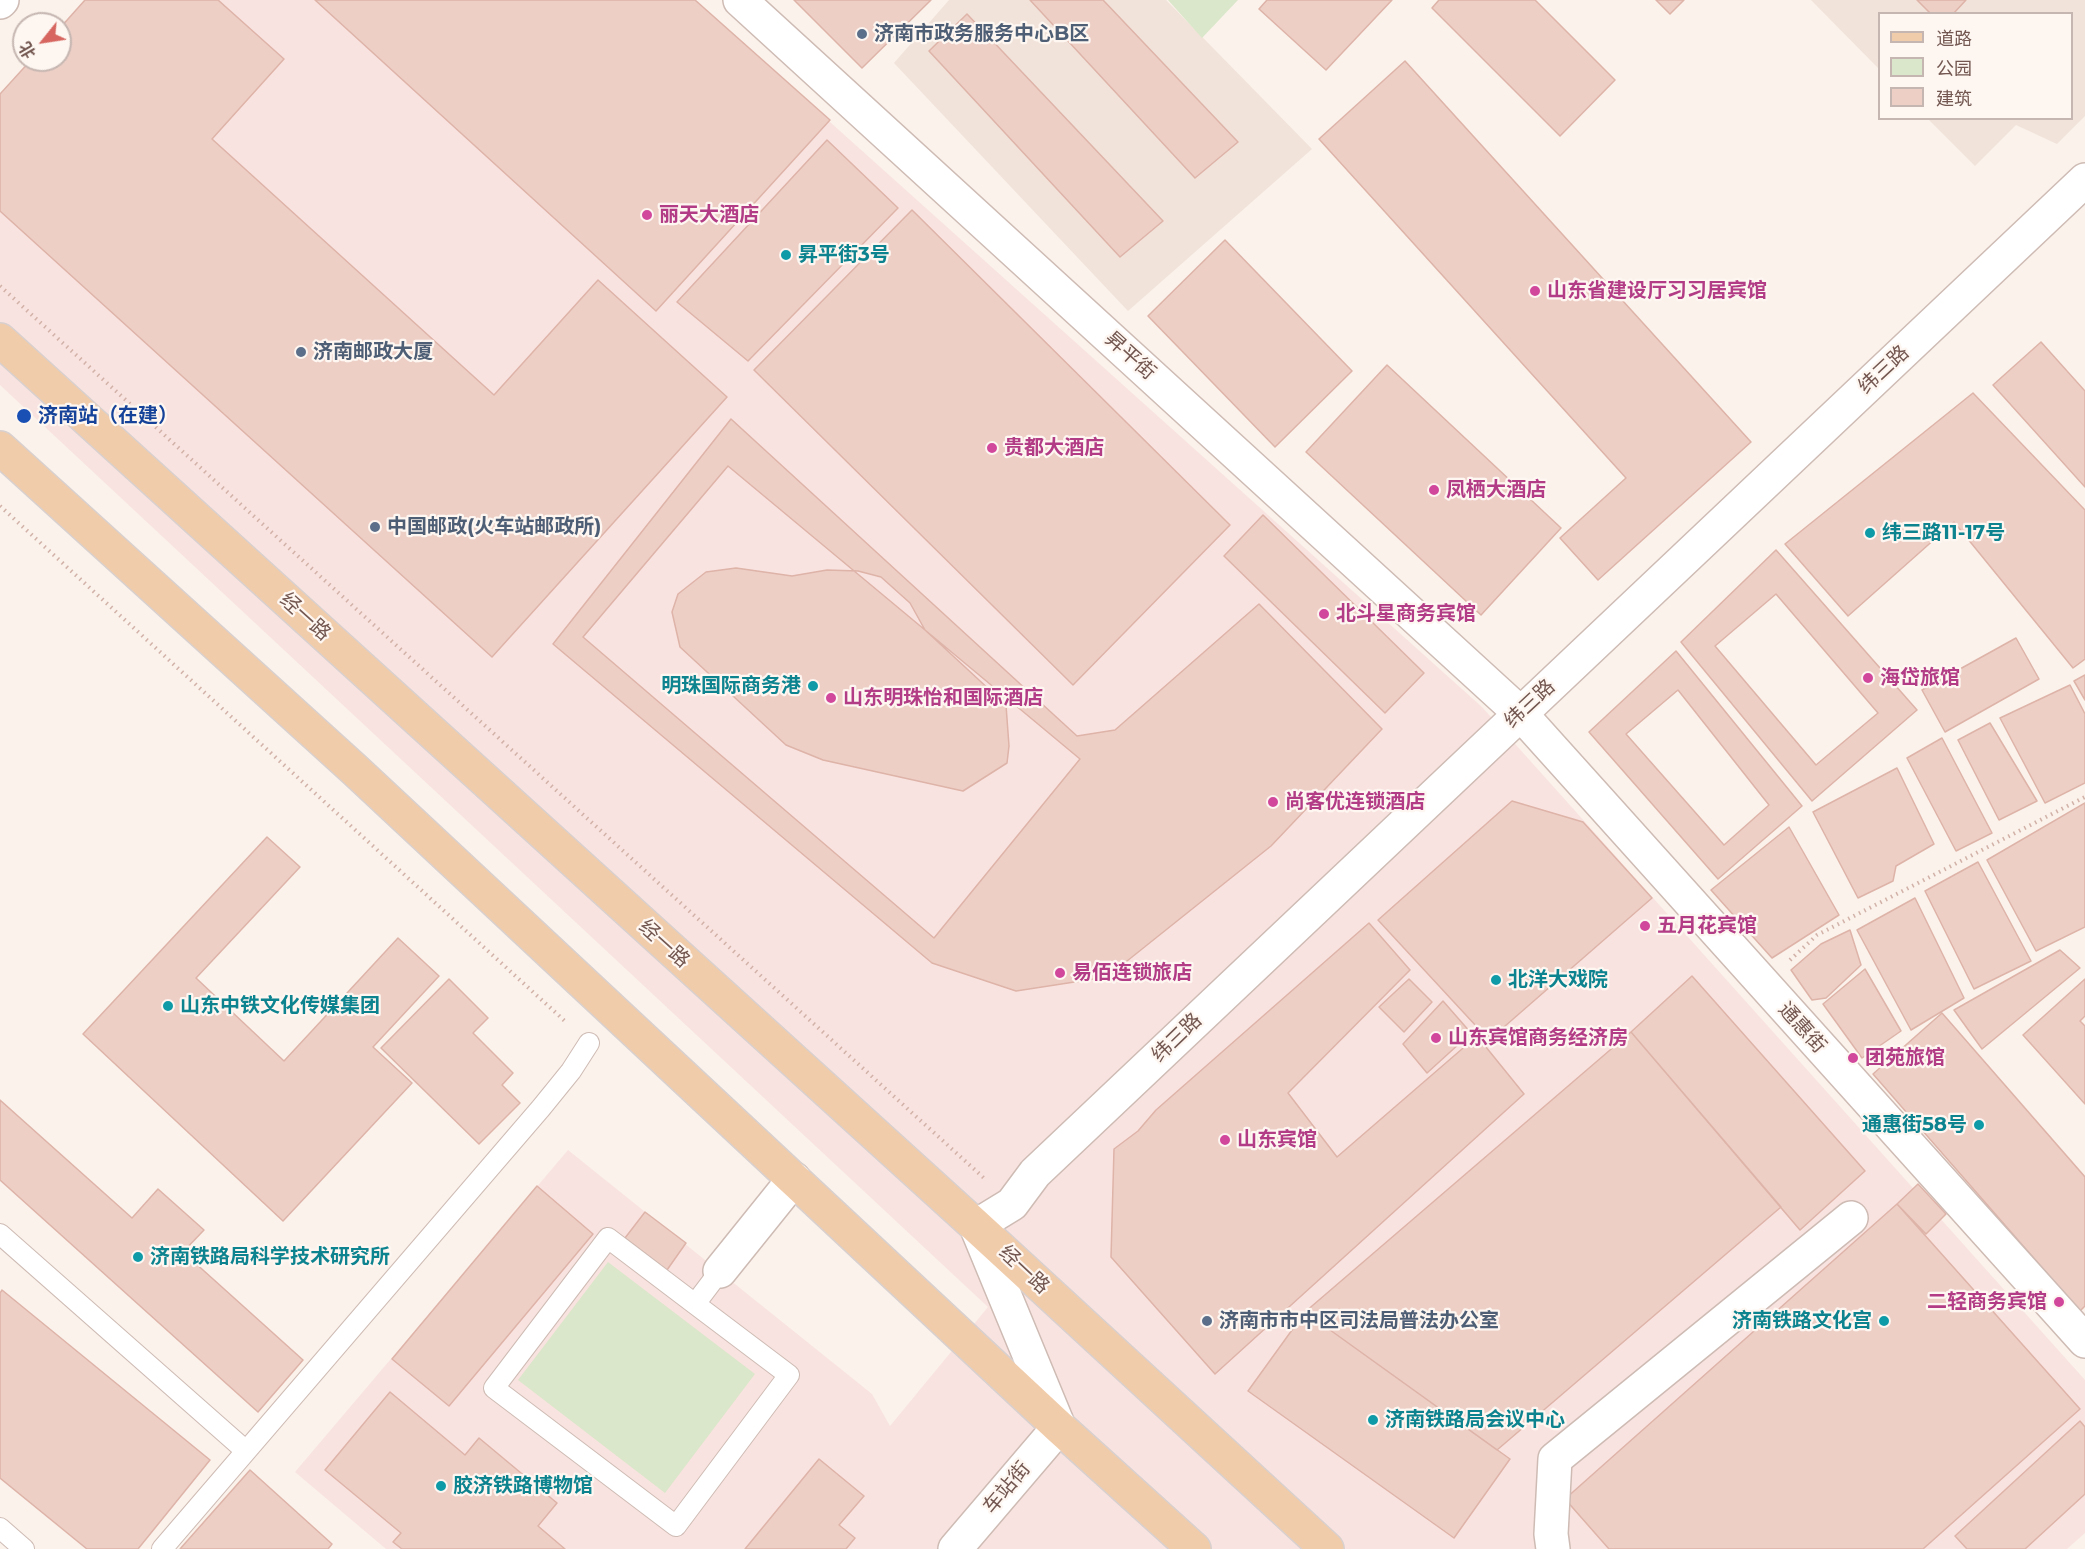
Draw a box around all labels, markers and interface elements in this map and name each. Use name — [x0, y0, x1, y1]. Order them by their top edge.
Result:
north arrow — [12, 12, 72, 72]
legend — [1878, 12, 2073, 120]
place label: 济南市政务服务中心B区 — [874, 22, 1089, 46]
marker: 济南市政务服务中心B区 — [855, 27, 869, 41]
text: 道路 — [1936, 28, 1972, 50]
text: 北 — [15, 39, 40, 62]
text: 公园 — [1936, 58, 1972, 80]
text: 建筑 — [1936, 88, 1972, 110]
place label: 丽天大酒店 — [659, 203, 759, 227]
marker: 丽天大酒店 — [640, 208, 654, 222]
place label: 昇平街3号 — [798, 243, 890, 267]
marker: 昇平街3号 — [779, 248, 793, 262]
place label: 山东省建设厅习习居宾馆 — [1547, 279, 1767, 303]
marker: 山东省建设厅习习居宾馆 — [1528, 284, 1542, 298]
street label: 昇平街 — [1100, 327, 1160, 385]
place label: 济南邮政大厦 — [313, 340, 433, 364]
street label: 纬三路 — [1854, 341, 1914, 399]
marker: 济南邮政大厦 — [294, 345, 308, 359]
place label: 济南站（在建） — [38, 404, 178, 428]
marker: 济南站（在建） — [15, 407, 33, 425]
place label: 贵都大酒店 — [1004, 436, 1104, 460]
marker: 贵都大酒店 — [985, 441, 999, 455]
place label: 凤栖大酒店 — [1446, 478, 1546, 502]
marker: 凤栖大酒店 — [1427, 483, 1441, 497]
place label: 中国邮政(火车站邮政所) — [387, 515, 601, 539]
marker: 中国邮政(火车站邮政所) — [368, 520, 382, 534]
place label: 纬三路11-17号 — [1882, 521, 2005, 545]
marker: 纬三路11-17号 — [1863, 526, 1877, 540]
street label: 经一路 — [275, 588, 335, 646]
place label: 北斗星商务宾馆 — [1336, 602, 1476, 626]
marker: 北斗星商务宾馆 — [1317, 607, 1331, 621]
place label: 海岱旅馆 — [1880, 666, 1960, 690]
marker: 海岱旅馆 — [1861, 671, 1875, 685]
place label: 明珠国际商务港 — [661, 674, 801, 698]
street label: 纬三路 — [1500, 675, 1560, 733]
marker: 明珠国际商务港 — [806, 679, 820, 693]
place label: 山东明珠怡和国际酒店 — [843, 686, 1043, 710]
marker: 山东明珠怡和国际酒店 — [824, 691, 838, 705]
place label: 尚客优连锁酒店 — [1285, 790, 1425, 814]
marker: 尚客优连锁酒店 — [1266, 795, 1280, 809]
place label: 五月花宾馆 — [1657, 914, 1757, 938]
street label: 经一路 — [634, 915, 694, 973]
marker: 五月花宾馆 — [1638, 919, 1652, 933]
place label: 易佰连锁旅店 — [1072, 961, 1192, 985]
marker: 易佰连锁旅店 — [1053, 966, 1067, 980]
place label: 北洋大戏院 — [1508, 968, 1608, 992]
marker: 北洋大戏院 — [1489, 973, 1503, 987]
place label: 山东中铁文化传媒集团 — [180, 994, 380, 1018]
street label: 通惠街 — [1773, 998, 1831, 1058]
marker: 山东中铁文化传媒集团 — [161, 999, 175, 1013]
street label: 纬三路 — [1147, 1009, 1207, 1067]
place label: 山东宾馆商务经济房 — [1448, 1026, 1628, 1050]
marker: 山东宾馆商务经济房 — [1429, 1031, 1443, 1045]
place label: 团苑旅馆 — [1865, 1046, 1945, 1070]
marker: 团苑旅馆 — [1846, 1051, 1860, 1065]
place label: 通惠街58号 — [1862, 1113, 1967, 1137]
marker: 通惠街58号 — [1972, 1118, 1986, 1132]
place label: 山东宾馆 — [1237, 1128, 1317, 1152]
marker: 山东宾馆 — [1218, 1133, 1232, 1147]
street label: 经一路 — [994, 1241, 1054, 1299]
place label: 济南铁路局科学技术研究所 — [150, 1245, 390, 1269]
marker: 济南铁路局科学技术研究所 — [131, 1250, 145, 1264]
place label: 二轻商务宾馆 — [1927, 1290, 2047, 1314]
marker: 二轻商务宾馆 — [2052, 1295, 2066, 1309]
place label: 济南市市中区司法局普法办公室 — [1219, 1309, 1499, 1333]
place label: 济南铁路文化宫 — [1732, 1309, 1872, 1333]
marker: 济南市市中区司法局普法办公室 — [1200, 1314, 1214, 1328]
marker: 济南铁路文化宫 — [1877, 1314, 1891, 1328]
place label: 济南铁路局会议中心 — [1385, 1408, 1565, 1432]
marker: 济南铁路局会议中心 — [1366, 1413, 1380, 1427]
street label: 车站街 — [979, 1457, 1035, 1519]
place label: 胶济铁路博物馆 — [453, 1474, 593, 1498]
marker: 胶济铁路博物馆 — [434, 1479, 448, 1493]

